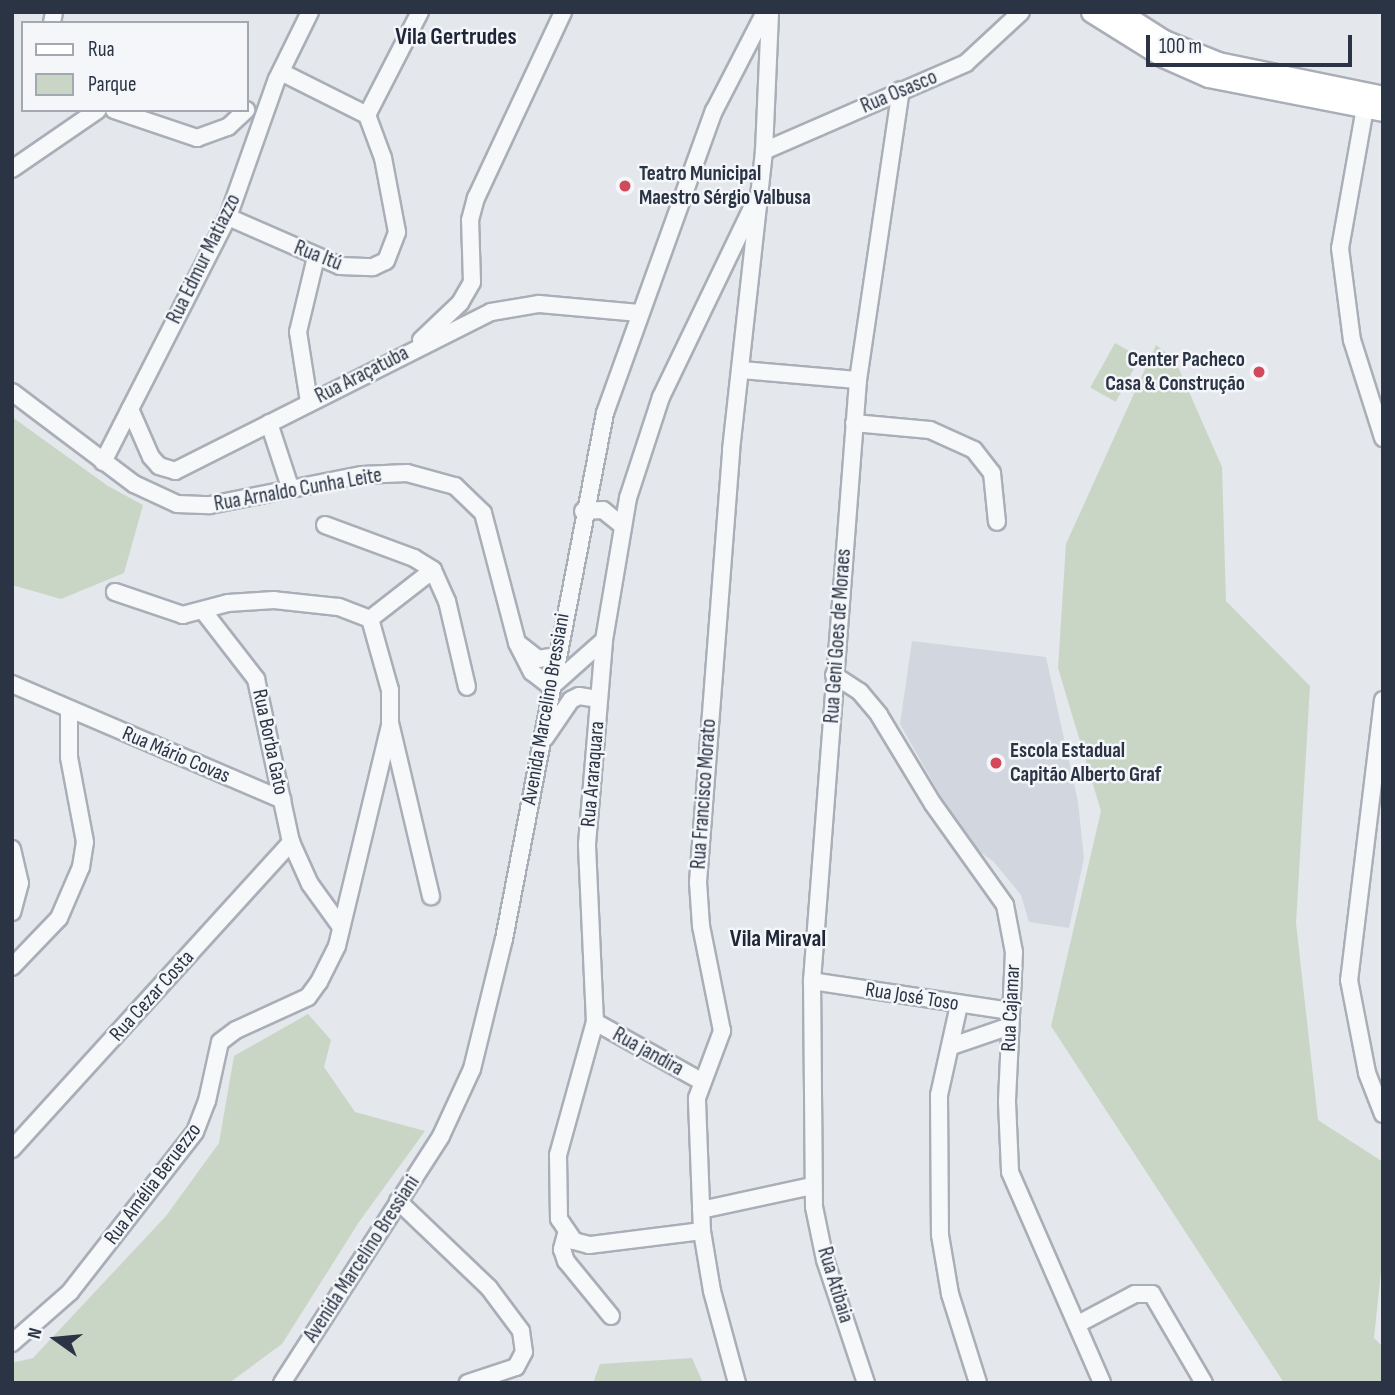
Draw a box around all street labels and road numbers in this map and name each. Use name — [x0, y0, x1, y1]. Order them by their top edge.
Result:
street label: Rua Osasco — [857, 65, 941, 119]
street label: Rua Edmur Matiazzo — [162, 190, 246, 328]
street label: Rua Itú — [290, 235, 346, 277]
street label: Rua Araçatuba — [311, 341, 413, 409]
street label: Rua Arnaldo Cunha Leite — [212, 463, 384, 517]
street label: Rua Geni Goes de Moraes — [819, 548, 857, 724]
street label: Avenida Marcelino Bressiani — [517, 611, 575, 807]
street label: Rua Borba Gato — [246, 687, 294, 797]
street label: Rua Francisco Morato — [686, 718, 722, 870]
street label: Rua Araraquara — [576, 720, 610, 828]
street label: Rua Mário Covas — [118, 721, 234, 789]
street label: Rua Cezar Costa — [105, 945, 199, 1047]
street label: Rua Cajamar — [996, 964, 1026, 1052]
street label: Rua José Toso — [863, 977, 961, 1017]
street label: Rua jandira — [608, 1022, 688, 1082]
street label: Rua Amélia Beruezzo — [99, 1118, 207, 1250]
street label: Avenida Marcelino Bressiani — [299, 1171, 425, 1347]
street label: Rua Atibaia — [812, 1244, 858, 1326]

